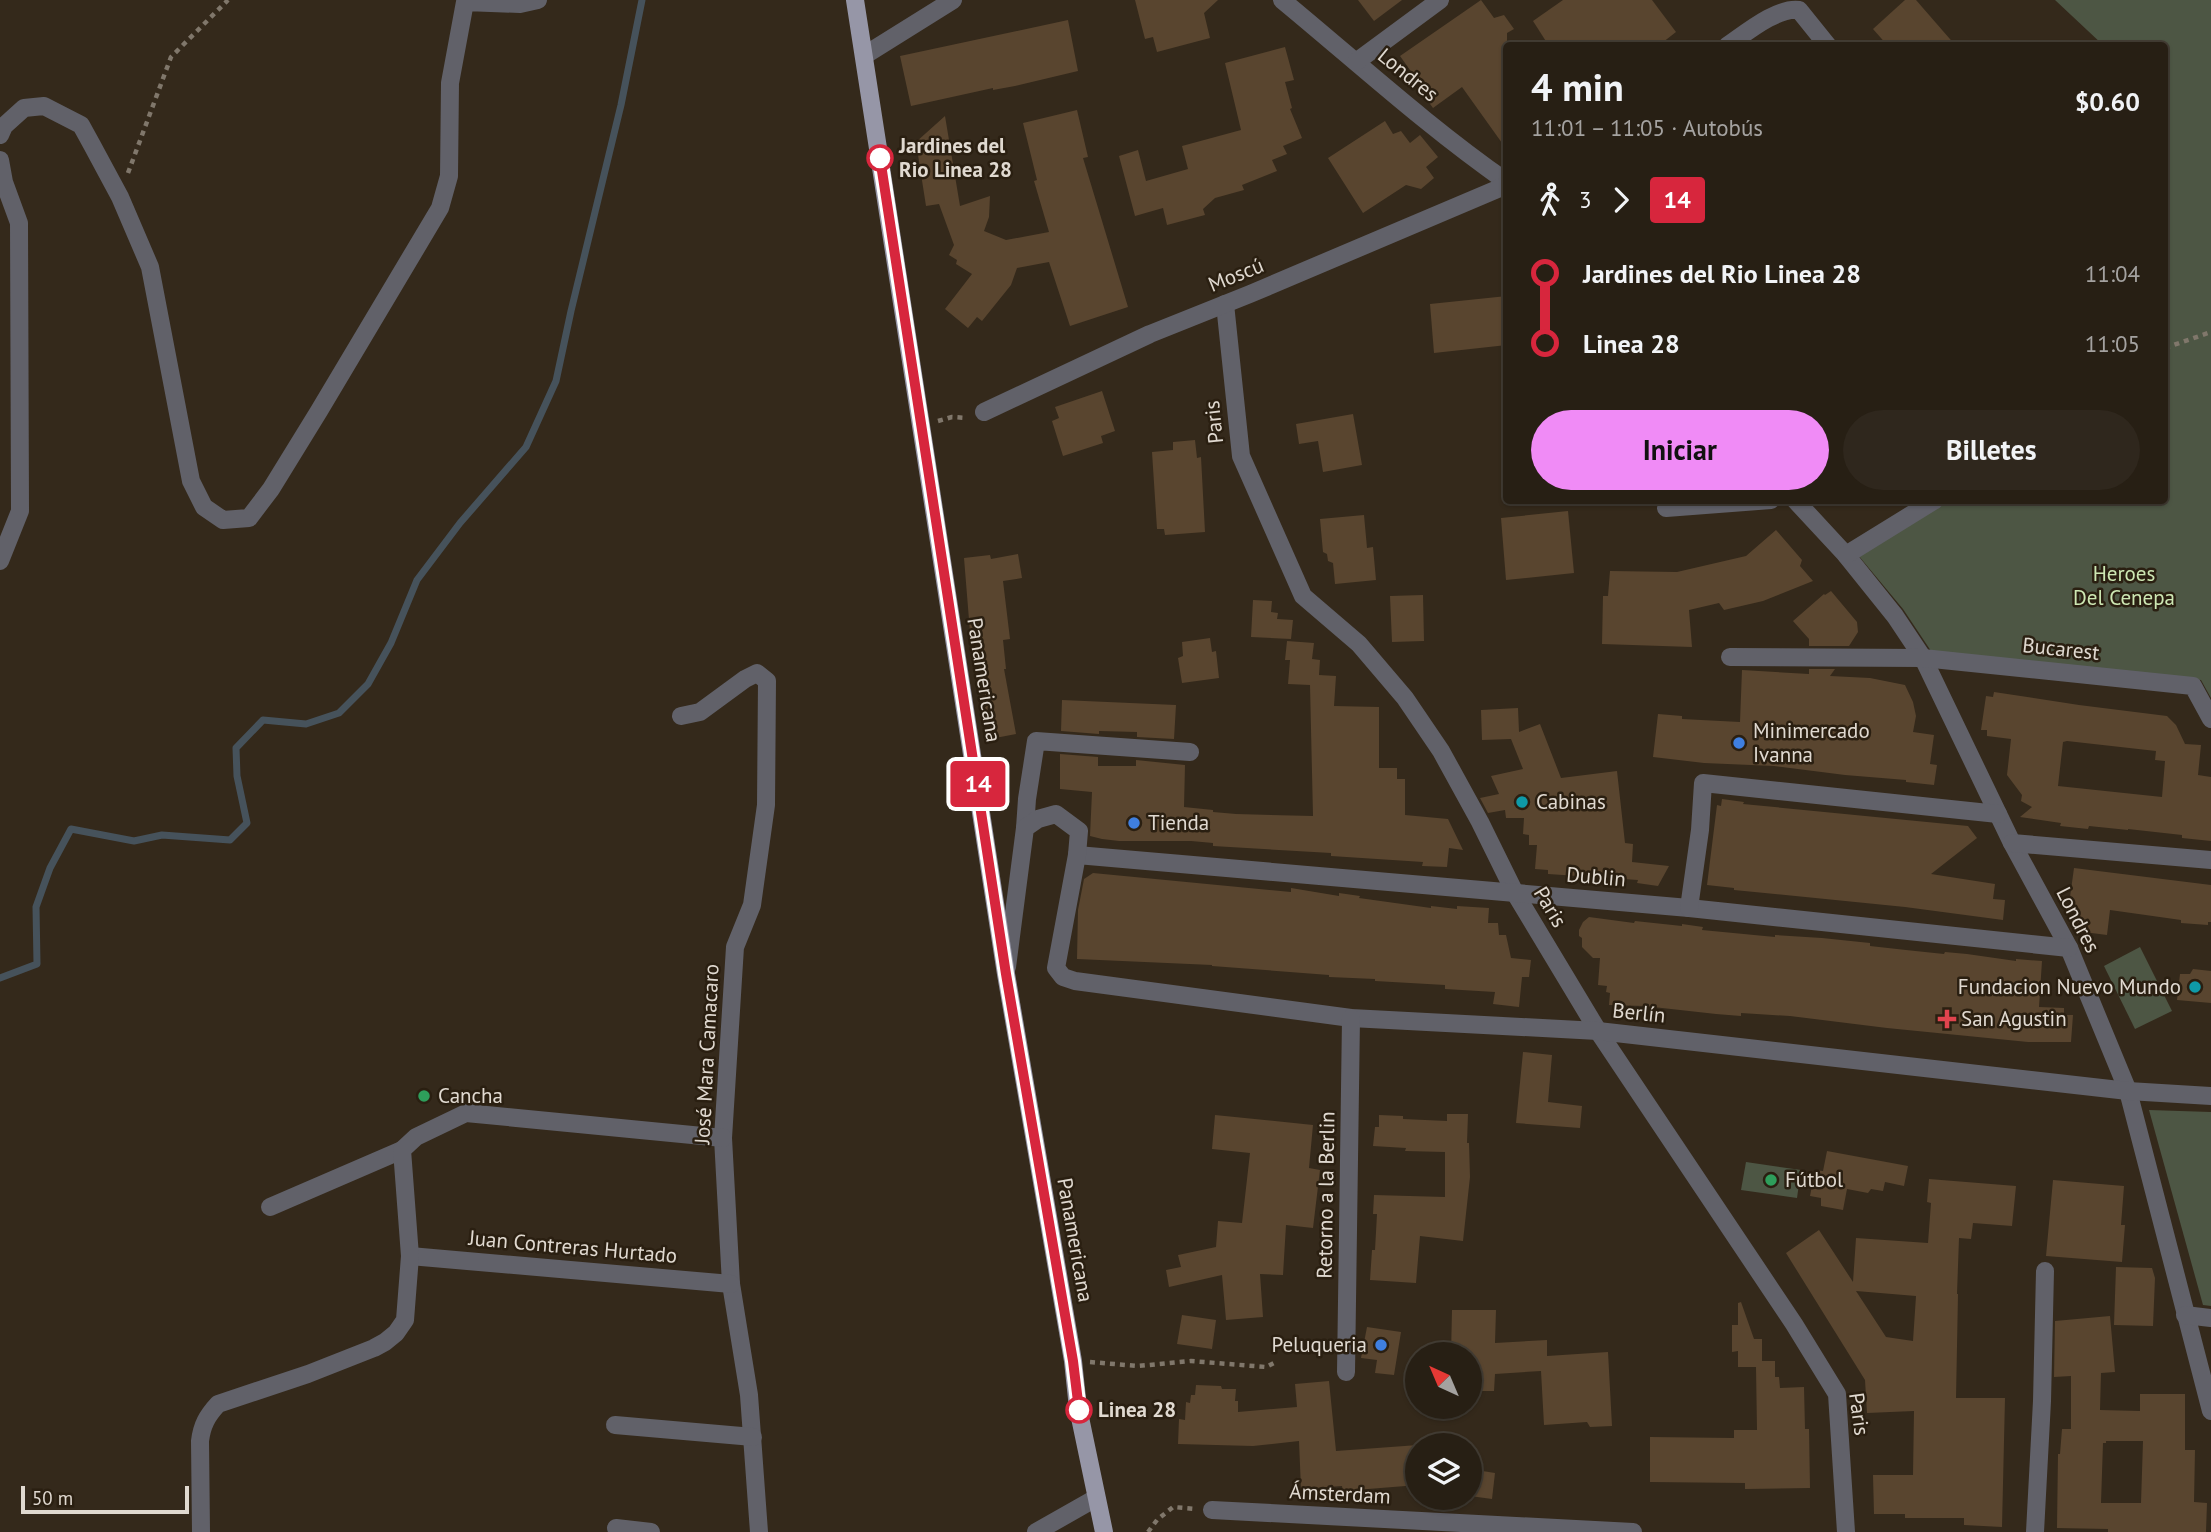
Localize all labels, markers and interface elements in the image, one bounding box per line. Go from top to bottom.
street label: Londres [1372,42,1444,107]
text: 4 min [1531,62,1624,111]
text: $0.60 [2075,85,2140,118]
text: 11:01 – 11:05 · Autobús [1531,113,1763,142]
place label: Jardines del Rio Linea 28 [898,132,1012,183]
marker: Jardines del Rio Linea 28 [867,145,893,171]
icon: walk [1531,181,1569,219]
icon: forward [1602,181,1640,219]
text: 14 [1664,184,1691,215]
text: 3 [1579,185,1592,214]
street label: Moscú [1204,251,1268,298]
text: Jardines del Rio Linea 28 [1583,257,1861,290]
text: 11:04 [2085,259,2140,288]
text: Linea 28 [1583,327,1680,360]
text: 11:05 [2085,329,2140,358]
street label: Paris [1198,399,1229,445]
button: Iniciar [1531,410,1829,490]
button: Billetes [1843,410,2140,490]
park label: Heroes Del Cenepa [2073,560,2175,611]
street label: Panamericana [961,616,1008,744]
street label: Bucarest [2021,631,2101,666]
place label: Minimercado Ivanna [1753,717,1870,768]
marker: Minimercado Ivanna [1731,735,1747,751]
line badge: 14 [946,761,1010,807]
text: 14 [964,768,992,799]
place label: Cabinas [1536,788,1606,815]
marker: Cabinas [1514,794,1530,810]
place label: Tienda [1148,809,1209,836]
marker: Tienda [1126,815,1142,831]
street label: Dublin [1565,860,1627,893]
street label: Paris [1528,881,1573,932]
street label: Londres [2050,882,2106,957]
street label: José Mara Camacaro [688,963,725,1146]
place label: Fundacion Nuevo Mundo [1958,973,2181,1000]
marker: Fundacion Nuevo Mundo [2187,979,2203,995]
street label: Berlín [1611,996,1667,1029]
place label: San Agustin [1961,1005,2067,1032]
marker: San Agustin [1939,1011,1955,1027]
place label: Cancha [438,1082,503,1109]
marker: Cancha [416,1088,432,1104]
street label: Retorno a la Berlin [1311,1111,1340,1279]
place label: Fútbol [1785,1166,1843,1193]
marker: Fútbol [1763,1172,1779,1188]
street label: Panamericana [1051,1176,1100,1304]
street label: Juan Contreras Hurtado [467,1224,678,1269]
place label: Peluqueria [1271,1331,1367,1358]
marker: Peluqueria [1373,1337,1389,1353]
north arrow [1405,1342,1482,1419]
map controls [1405,1342,1482,1510]
street label: Paris [1843,1391,1876,1437]
place label: Linea 28 [1098,1396,1176,1423]
marker: Linea 28 [1066,1397,1092,1423]
button: layers [1405,1433,1482,1510]
street label: Ámsterdam [1289,1477,1391,1510]
scale bar [21,1483,189,1515]
text: 50 m [32,1486,73,1510]

